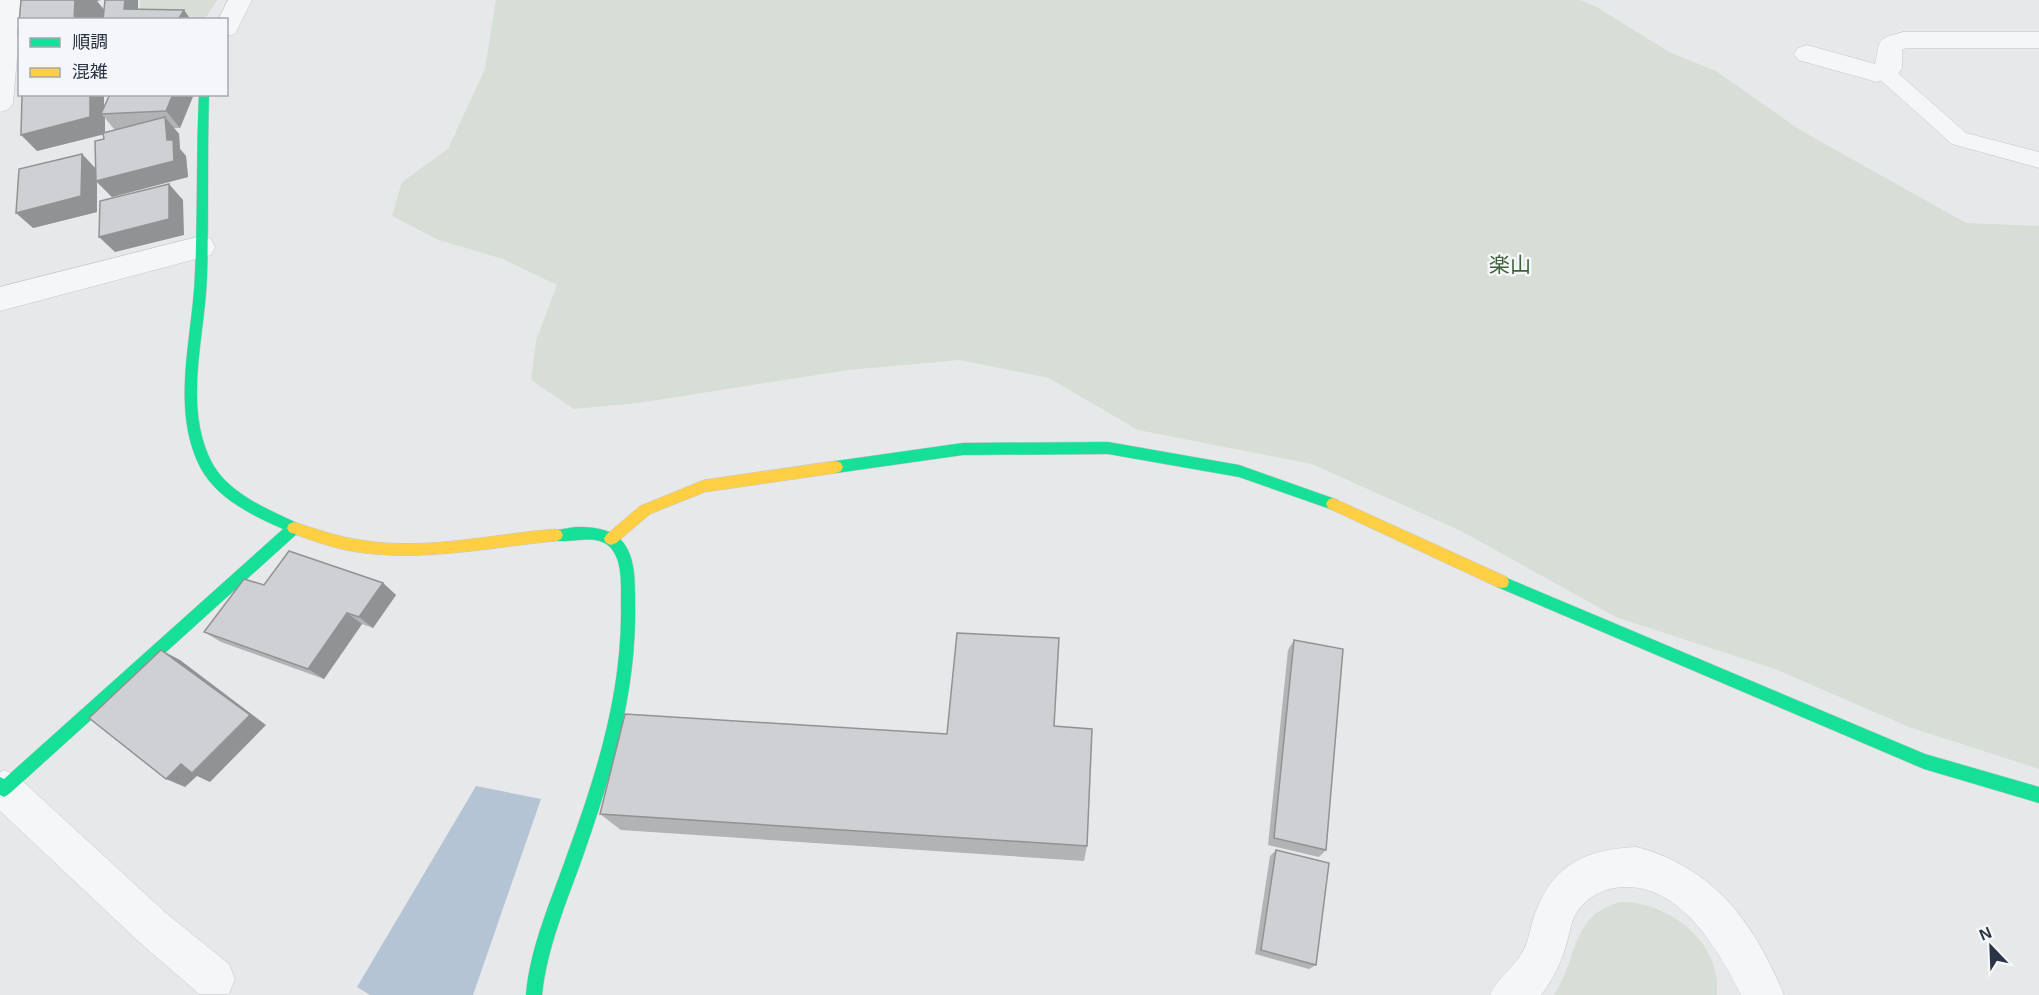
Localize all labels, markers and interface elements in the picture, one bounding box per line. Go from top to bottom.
legend [18,18,228,96]
text: 順調 [72,32,108,52]
text: 混雑 [72,62,108,82]
park label: 楽山 [1489,253,1531,276]
north arrow [1961,917,2021,977]
text: N [1977,924,1994,944]

